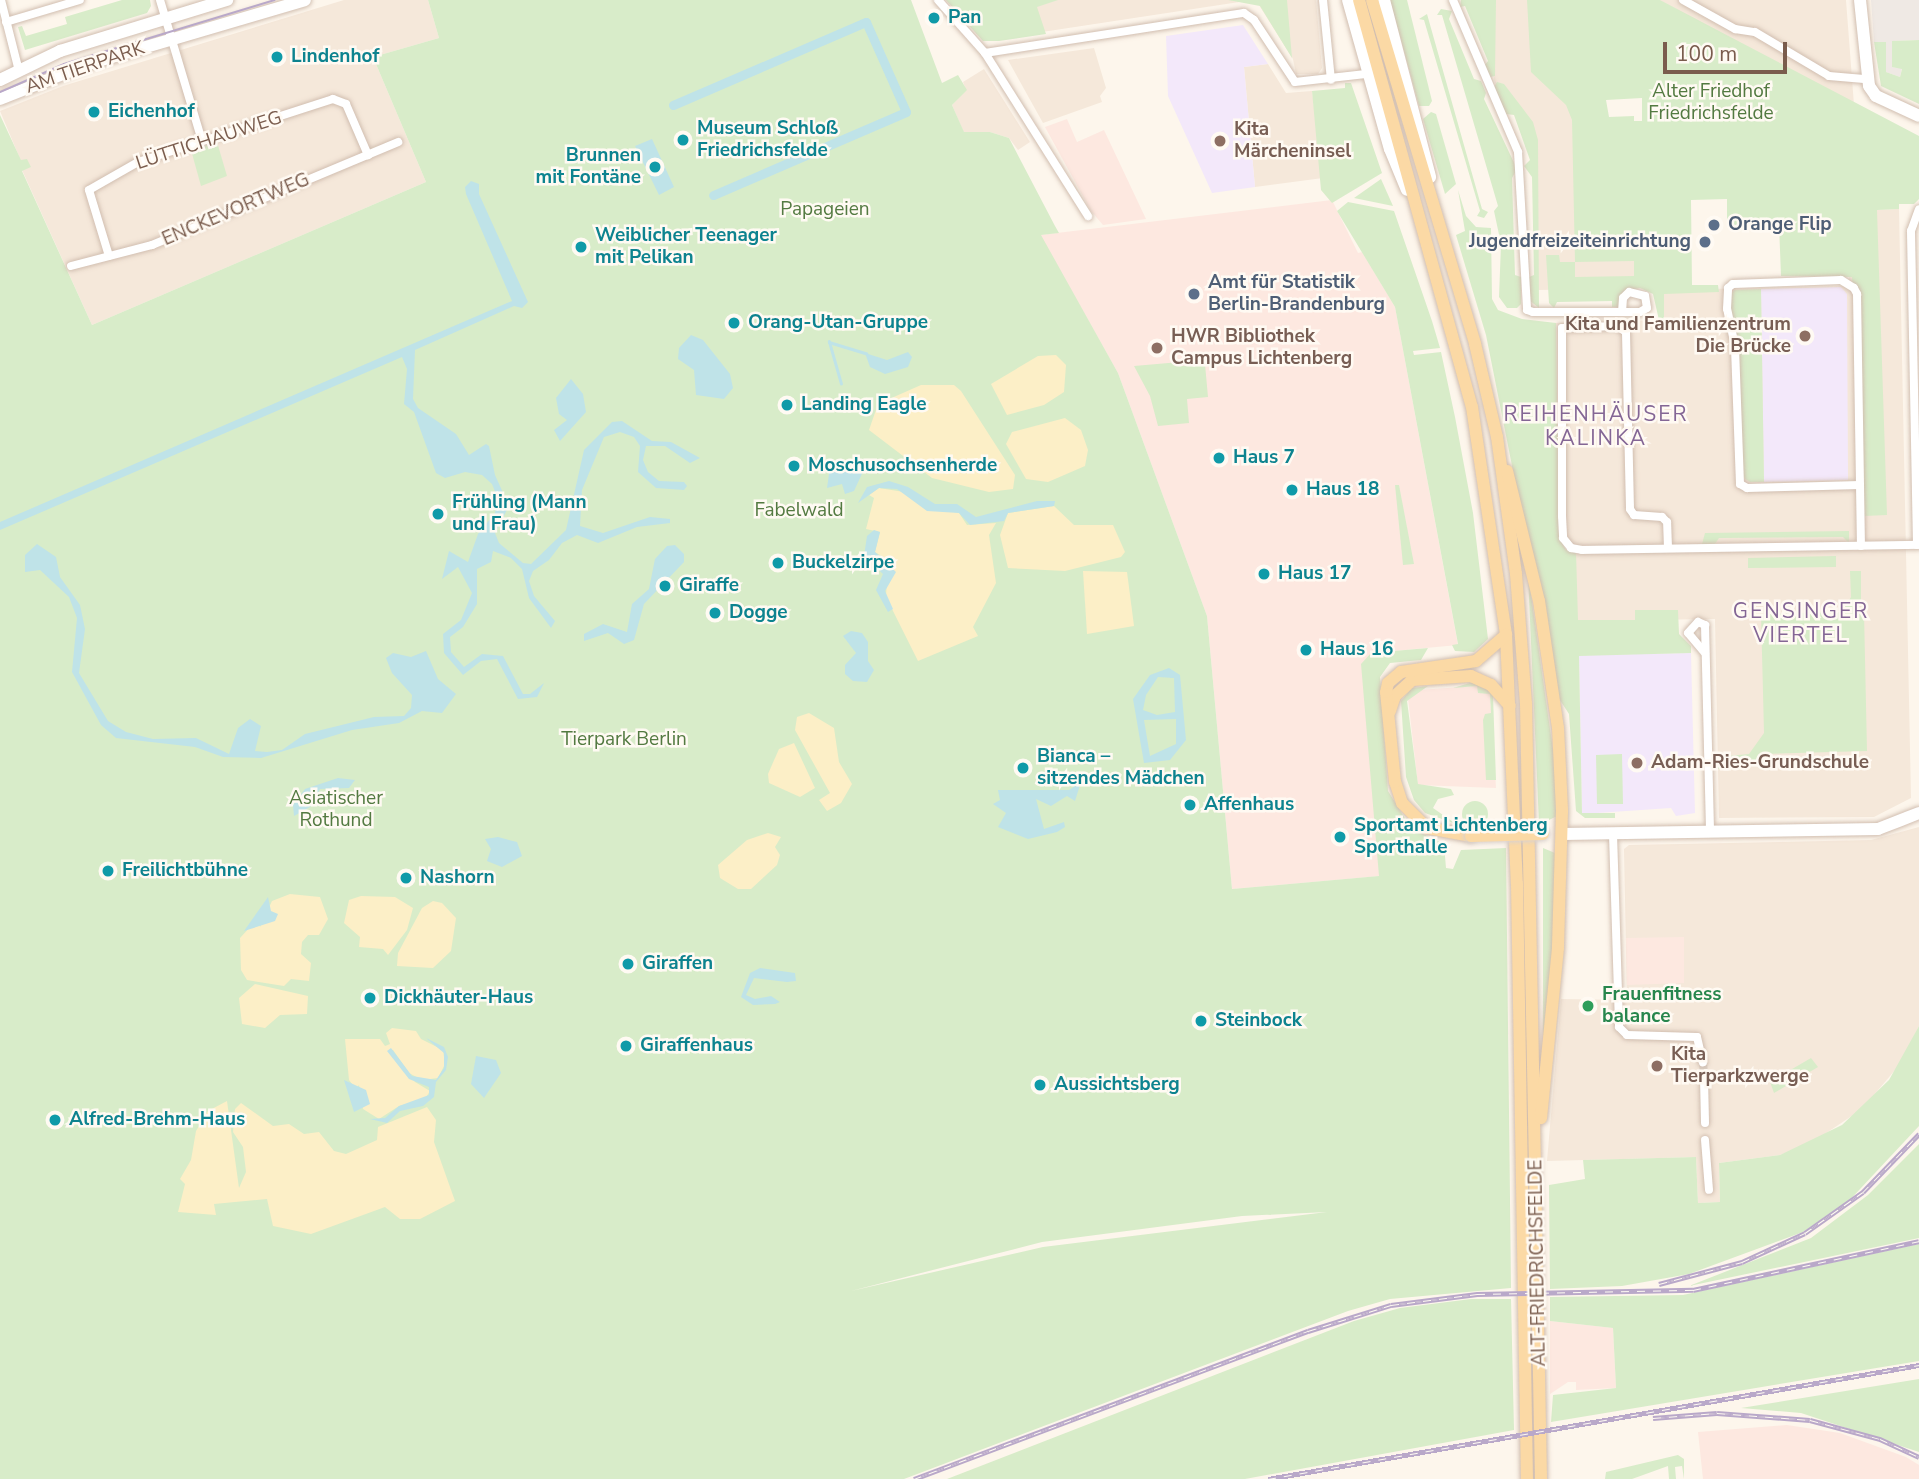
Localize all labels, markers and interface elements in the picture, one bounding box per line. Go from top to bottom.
place label: Pan [948,7,981,29]
marker: Pan [926,10,942,26]
scale bar [1667,28,1791,72]
street label: AM TIERPARK [23,37,147,99]
text: 100 m [1676,40,1737,68]
place label: Lindenhof [291,46,379,68]
marker: Lindenhof [269,49,285,65]
park label: Alter Friedhof Friedrichsfelde [1648,81,1774,125]
place label: Eichenhof [108,101,195,123]
marker: Eichenhof [86,104,102,120]
street label: LÜTTICHAUWEG [133,107,285,175]
place label: Museum Schloß Friedrichsfelde [697,118,838,162]
place label: Kita Märcheninsel [1234,119,1351,163]
marker: Museum Schloß Friedrichsfelde [675,132,691,148]
marker: Kita Märcheninsel [1212,133,1228,149]
place label: Brunnen mit Fontäne [536,145,641,189]
marker: Brunnen mit Fontäne [647,159,663,175]
street label: ENCKEVORTWEG [159,169,313,251]
park label: Papageien [780,199,870,221]
place label: Orange Flip [1728,214,1832,236]
marker: Orange Flip [1706,217,1722,233]
place label: Weiblicher Teenager mit Pelikan [595,225,777,269]
place label: Jugendfreizeiteinrichtung [1469,231,1691,253]
marker: Jugendfreizeiteinrichtung [1697,234,1713,250]
marker: Weiblicher Teenager mit Pelikan [573,239,589,255]
place label: Amt für Statistik Berlin-Brandenburg [1208,272,1385,316]
marker: Amt für Statistik Berlin-Brandenburg [1186,286,1202,302]
place label: Orang-Utan-Gruppe [748,312,928,334]
place label: Kita und Familienzentrum Die Brücke [1565,314,1791,358]
marker: Orang-Utan-Gruppe [726,315,742,331]
place label: HWR Bibliothek Campus Lichtenberg [1171,326,1352,370]
marker: Kita und Familienzentrum Die Brücke [1797,328,1813,344]
marker: HWR Bibliothek Campus Lichtenberg [1149,340,1165,356]
place label: Landing Eagle [801,394,927,416]
marker: Landing Eagle [779,397,795,413]
district label: REIHENHÄUSER KALINKA [1505,401,1687,451]
place label: Haus 7 [1233,447,1295,469]
marker: Haus 7 [1211,450,1227,466]
place label: Moschusochsenherde [808,455,997,477]
marker: Moschusochsenherde [786,458,802,474]
place label: Haus 18 [1306,479,1379,501]
marker: Haus 18 [1284,482,1300,498]
place label: Frühling (Mann und Frau) [452,492,587,536]
park label: Fabelwald [754,500,844,522]
marker: Frühling (Mann und Frau) [430,506,446,522]
place label: Buckelzirpe [792,552,894,574]
marker: Buckelzirpe [770,555,786,571]
place label: Haus 17 [1278,563,1351,585]
marker: Haus 17 [1256,566,1272,582]
place label: Giraffe [679,575,739,597]
marker: Giraffe [657,578,673,594]
district label: GENSINGER VIERTEL [1734,598,1868,648]
place label: Dogge [729,602,788,624]
marker: Dogge [707,605,723,621]
place label: Haus 16 [1320,639,1393,661]
marker: Haus 16 [1298,642,1314,658]
park label: Tierpark Berlin [561,729,687,751]
place label: Bianca – sitzendes Mädchen [1037,746,1205,790]
place label: Adam-Ries-Grundschule [1651,752,1869,774]
marker: Adam-Ries-Grundschule [1629,755,1645,771]
marker: Bianca – sitzendes Mädchen [1015,760,1031,776]
park label: Asiatischer Rothund [289,788,383,832]
place label: Affenhaus [1204,794,1294,816]
marker: Affenhaus [1182,797,1198,813]
place label: Sportamt Lichtenberg Sporthalle [1354,815,1548,859]
marker: Sportamt Lichtenberg Sporthalle [1332,829,1348,845]
place label: Freilichtbühne [122,860,248,882]
marker: Freilichtbühne [100,863,116,879]
place label: Nashorn [420,867,494,889]
marker: Nashorn [398,870,414,886]
place label: Giraffen [642,953,713,975]
marker: Giraffen [620,956,636,972]
place label: Frauenfitness balance [1602,984,1722,1028]
place label: Dickhäuter-Haus [384,987,533,1009]
marker: Dickhäuter-Haus [362,990,378,1006]
marker: Frauenfitness balance [1580,998,1596,1014]
place label: Steinbock [1215,1010,1302,1032]
marker: Steinbock [1193,1013,1209,1029]
place label: Giraffenhaus [640,1035,753,1057]
marker: Giraffenhaus [618,1038,634,1054]
place label: Kita Tierparkzwerge [1671,1044,1809,1088]
marker: Kita Tierparkzwerge [1649,1058,1665,1074]
place label: Aussichtsberg [1054,1074,1180,1096]
marker: Aussichtsberg [1032,1077,1048,1093]
place label: Alfred-Brehm-Haus [69,1109,245,1131]
marker: Alfred-Brehm-Haus [47,1112,63,1128]
street label: ALT-FRIEDRICHSFELDE [1525,1159,1551,1367]

